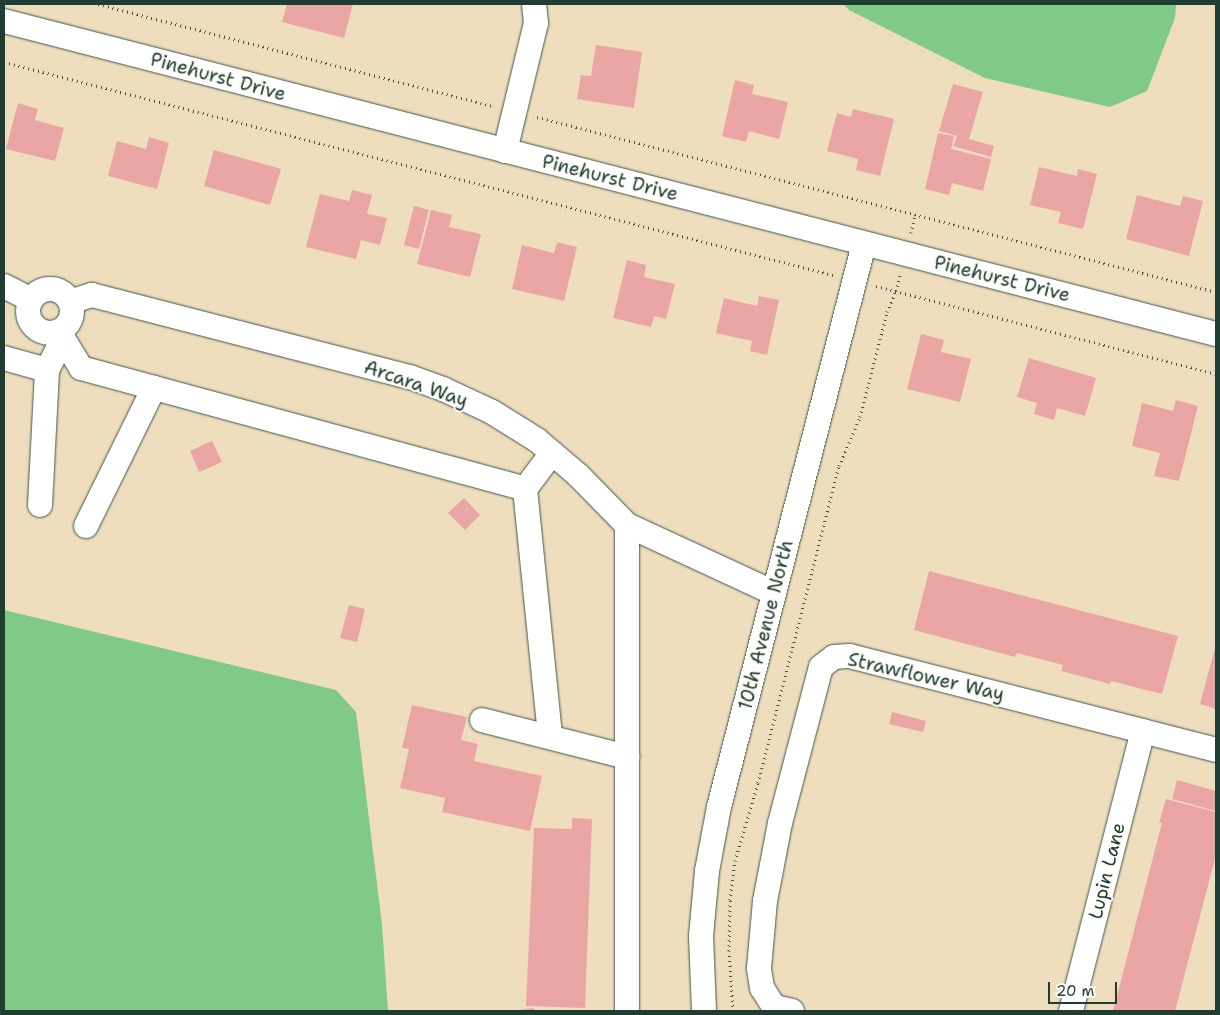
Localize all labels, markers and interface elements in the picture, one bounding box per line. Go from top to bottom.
street label: Pinehurst Drive [148,48,288,106]
street label: Pinehurst Drive [540,150,680,206]
street label: Pinehurst Drive [932,251,1072,307]
street label: Arcara Way [361,356,471,412]
street label: 10th Avenue North [734,538,798,712]
street label: Strawflower Way [846,648,1006,706]
street label: Lupin Lane [1084,820,1130,922]
scale bar [1050,972,1119,1004]
text: 20 m [1056,981,1095,1001]

